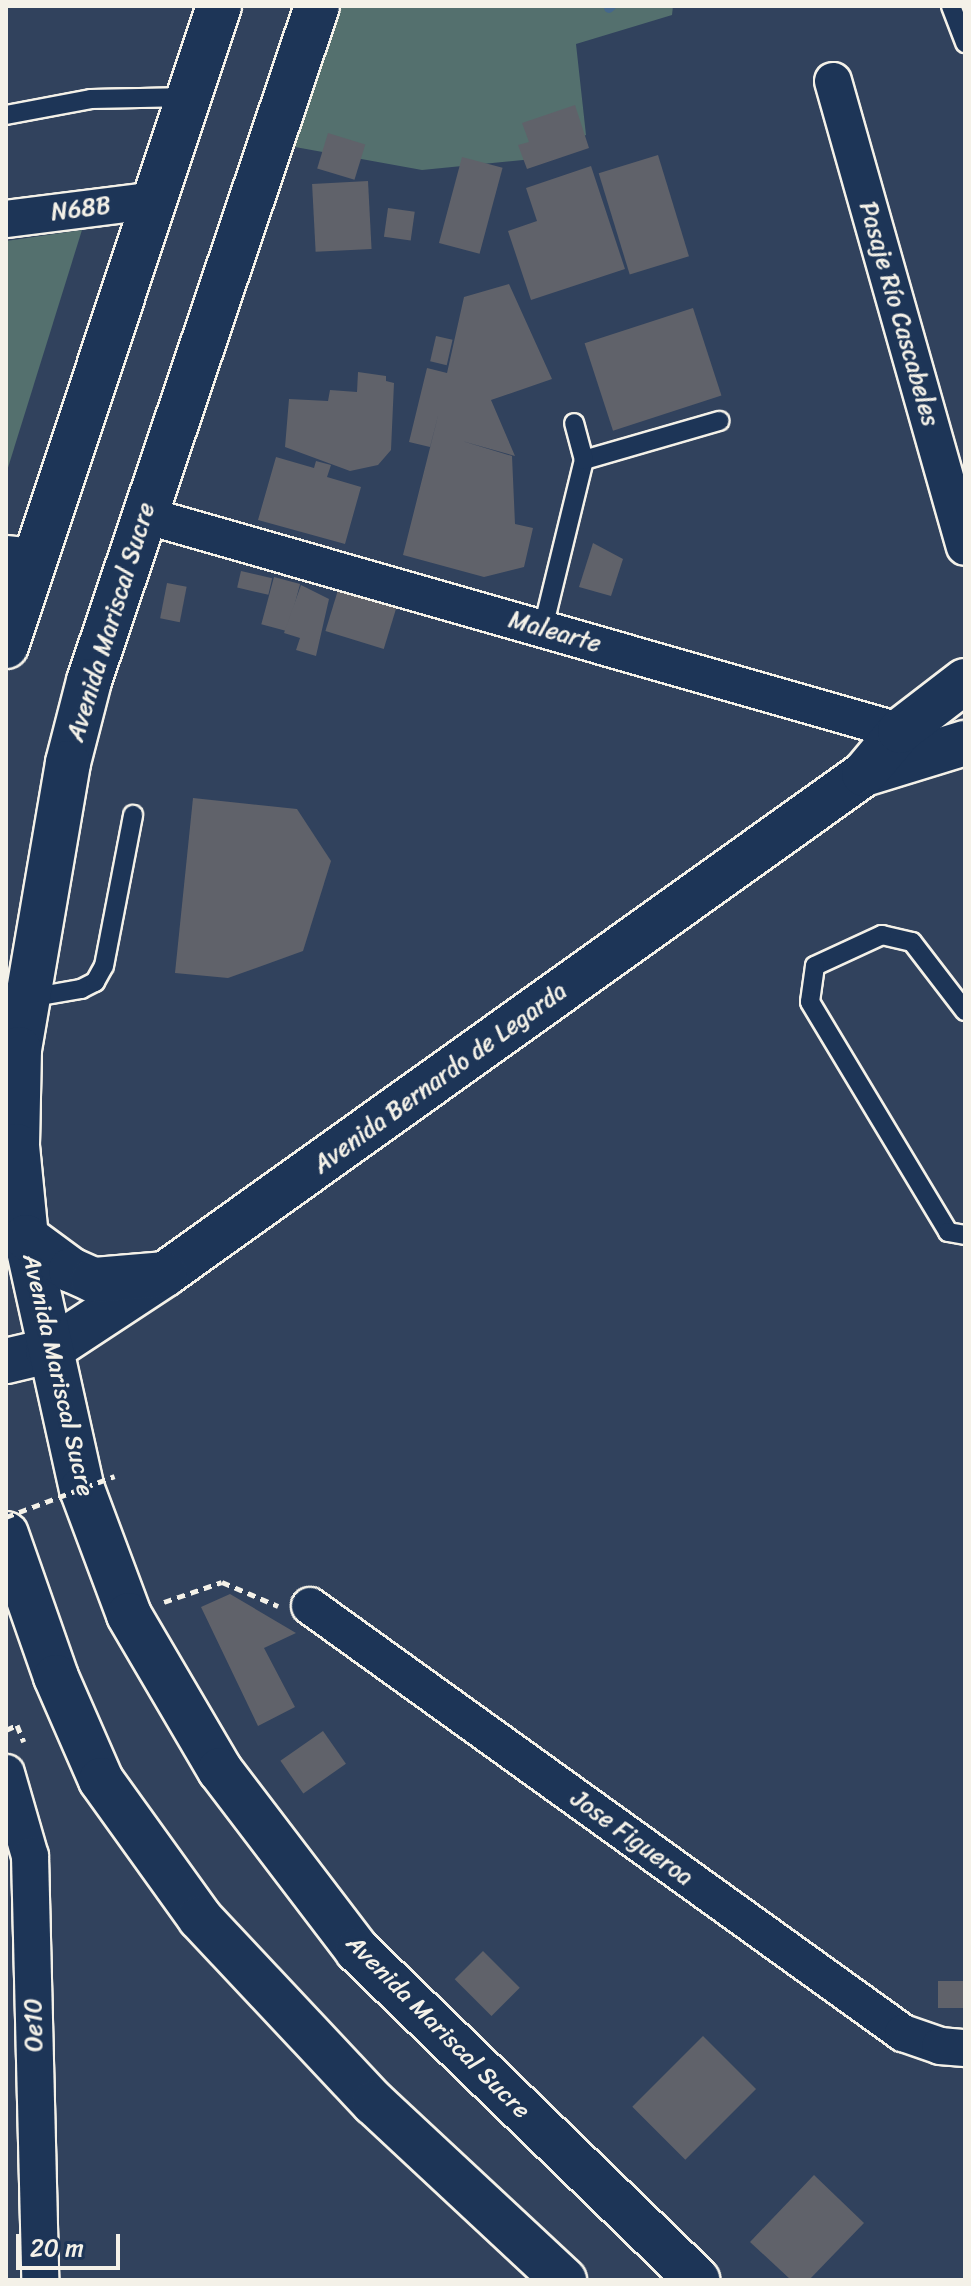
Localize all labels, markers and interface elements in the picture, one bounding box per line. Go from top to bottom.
street label: N68B [49,191,113,227]
street label: Pasaje Río Cascabeles [853,199,945,429]
street label: Avenida Mariscal Sucre [61,499,161,745]
street label: Malearte [506,605,604,659]
street label: Avenida Bernardo de Legarda [308,976,572,1180]
street label: Avenida Mariscal Sucre [16,1251,100,1499]
street label: Jose Figueroa [566,1784,698,1892]
street label: Avenida Mariscal Sucre [340,1929,536,2125]
street label: Oe10 [19,1998,49,2052]
scale bar [20,2218,124,2268]
text: 20 m [30,2227,84,2269]

